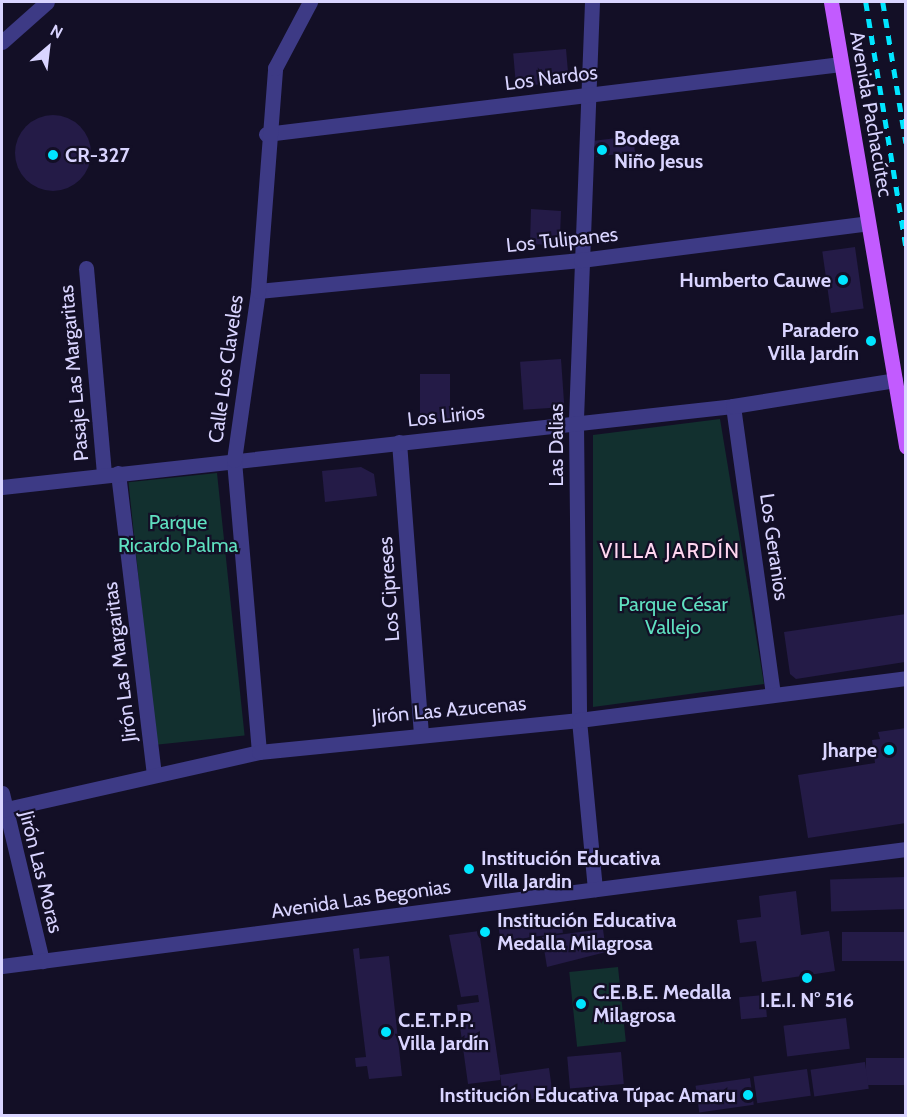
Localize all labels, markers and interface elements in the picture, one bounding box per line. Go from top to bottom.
north arrow [18,18,78,78]
text: N [47,21,66,43]
street label: Avenida Pachacútec [845,29,897,199]
street label: Los Nardos [503,60,599,96]
place label: Bodega Niño Jesus [614,126,703,173]
place label: CR-327 [65,143,130,167]
marker: Bodega Niño Jesus [595,143,609,157]
marker: CR-327 [46,148,60,162]
street label: Los Tulipanes [505,222,619,258]
place label: Humberto Cauwe [679,268,831,292]
marker: Humberto Cauwe [836,273,850,287]
street label: Pasaje Las Margaritas [54,284,94,462]
street label: Calle Los Claveles [204,294,248,444]
place label: Paradero Villa Jardín [768,318,859,365]
marker: Paradero Villa Jardín [864,334,878,348]
street label: Los Lirios [406,400,486,432]
street label: Las Dalias [544,403,568,487]
street label: Los Geranios [755,492,793,602]
park label: Parque Ricardo Palma [118,510,238,557]
street label: Los Cipreses [373,536,405,642]
district label: VILLA JARDÍN [599,538,741,564]
street label: Jirón Las Margaritas [98,581,142,743]
park label: Parque César Vallejo [618,592,728,639]
street label: Jirón Las Azucenas [371,691,527,729]
place label: Jharpe [822,738,877,762]
marker: Jharpe [882,743,896,757]
street label: Jirón Las Moras [14,808,68,936]
place label: Institución Educativa Villa Jardin [481,846,660,893]
marker: Institución Educativa Villa Jardin [462,862,476,876]
street label: Avenida Las Begonias [270,875,452,923]
place label: Institución Educativa Medalla Milagrosa [497,909,676,956]
marker: Institución Educativa Medalla Milagrosa [478,925,492,939]
marker: I.E.I. N° 516 [800,971,814,985]
place label: C.E.B.E. Medalla Milagrosa [593,981,731,1028]
place label: I.E.I. N° 516 [760,988,854,1012]
marker: C.E.B.E. Medalla Milagrosa [574,997,588,1011]
place label: C.E.T.P.P. Villa Jardín [398,1008,489,1055]
marker: C.E.T.P.P. Villa Jardín [379,1025,393,1039]
place label: Institución Educativa Túpac Amaru [439,1083,736,1107]
marker: Institución Educativa Túpac Amaru [741,1088,755,1102]

